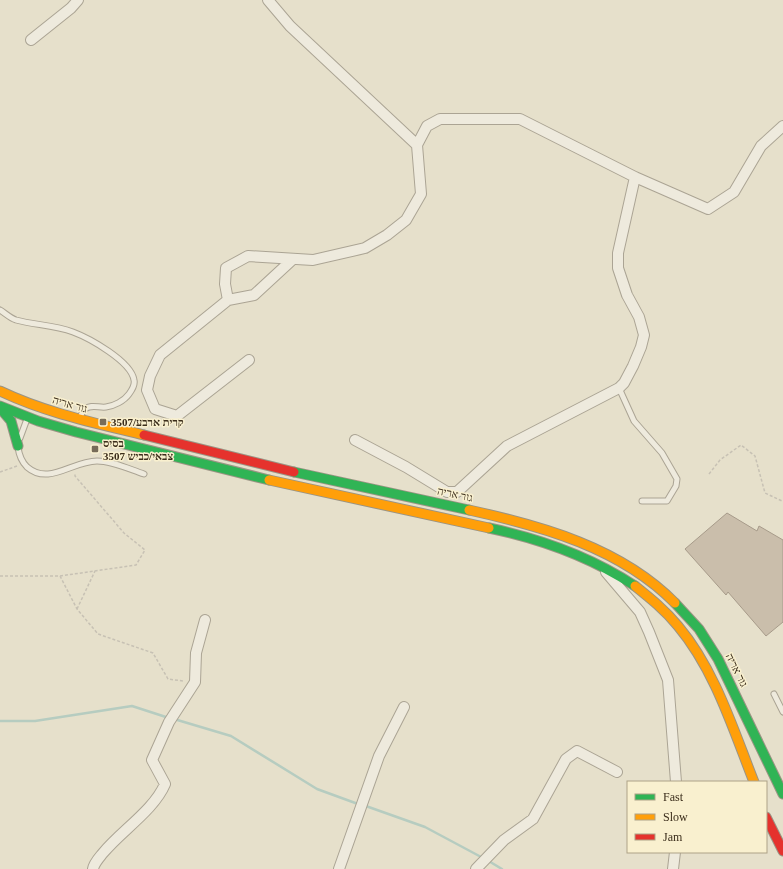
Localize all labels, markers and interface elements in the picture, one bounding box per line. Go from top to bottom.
street label: גור אריה [51,393,89,415]
place label: קרית ארבע/3507 [111,416,184,428]
marker: קרית ארבע/3507 [98,417,108,427]
place label: בסיס צבאי/כביש 3507 [103,437,173,462]
marker: בסיס צבאי/כביש 3507 [90,444,100,454]
street label: גור אריה [436,484,474,504]
street label: גור אריה [724,651,750,689]
legend [627,781,767,853]
text: Fast [663,790,684,804]
text: Slow [663,810,688,824]
text: Jam [663,830,683,844]

